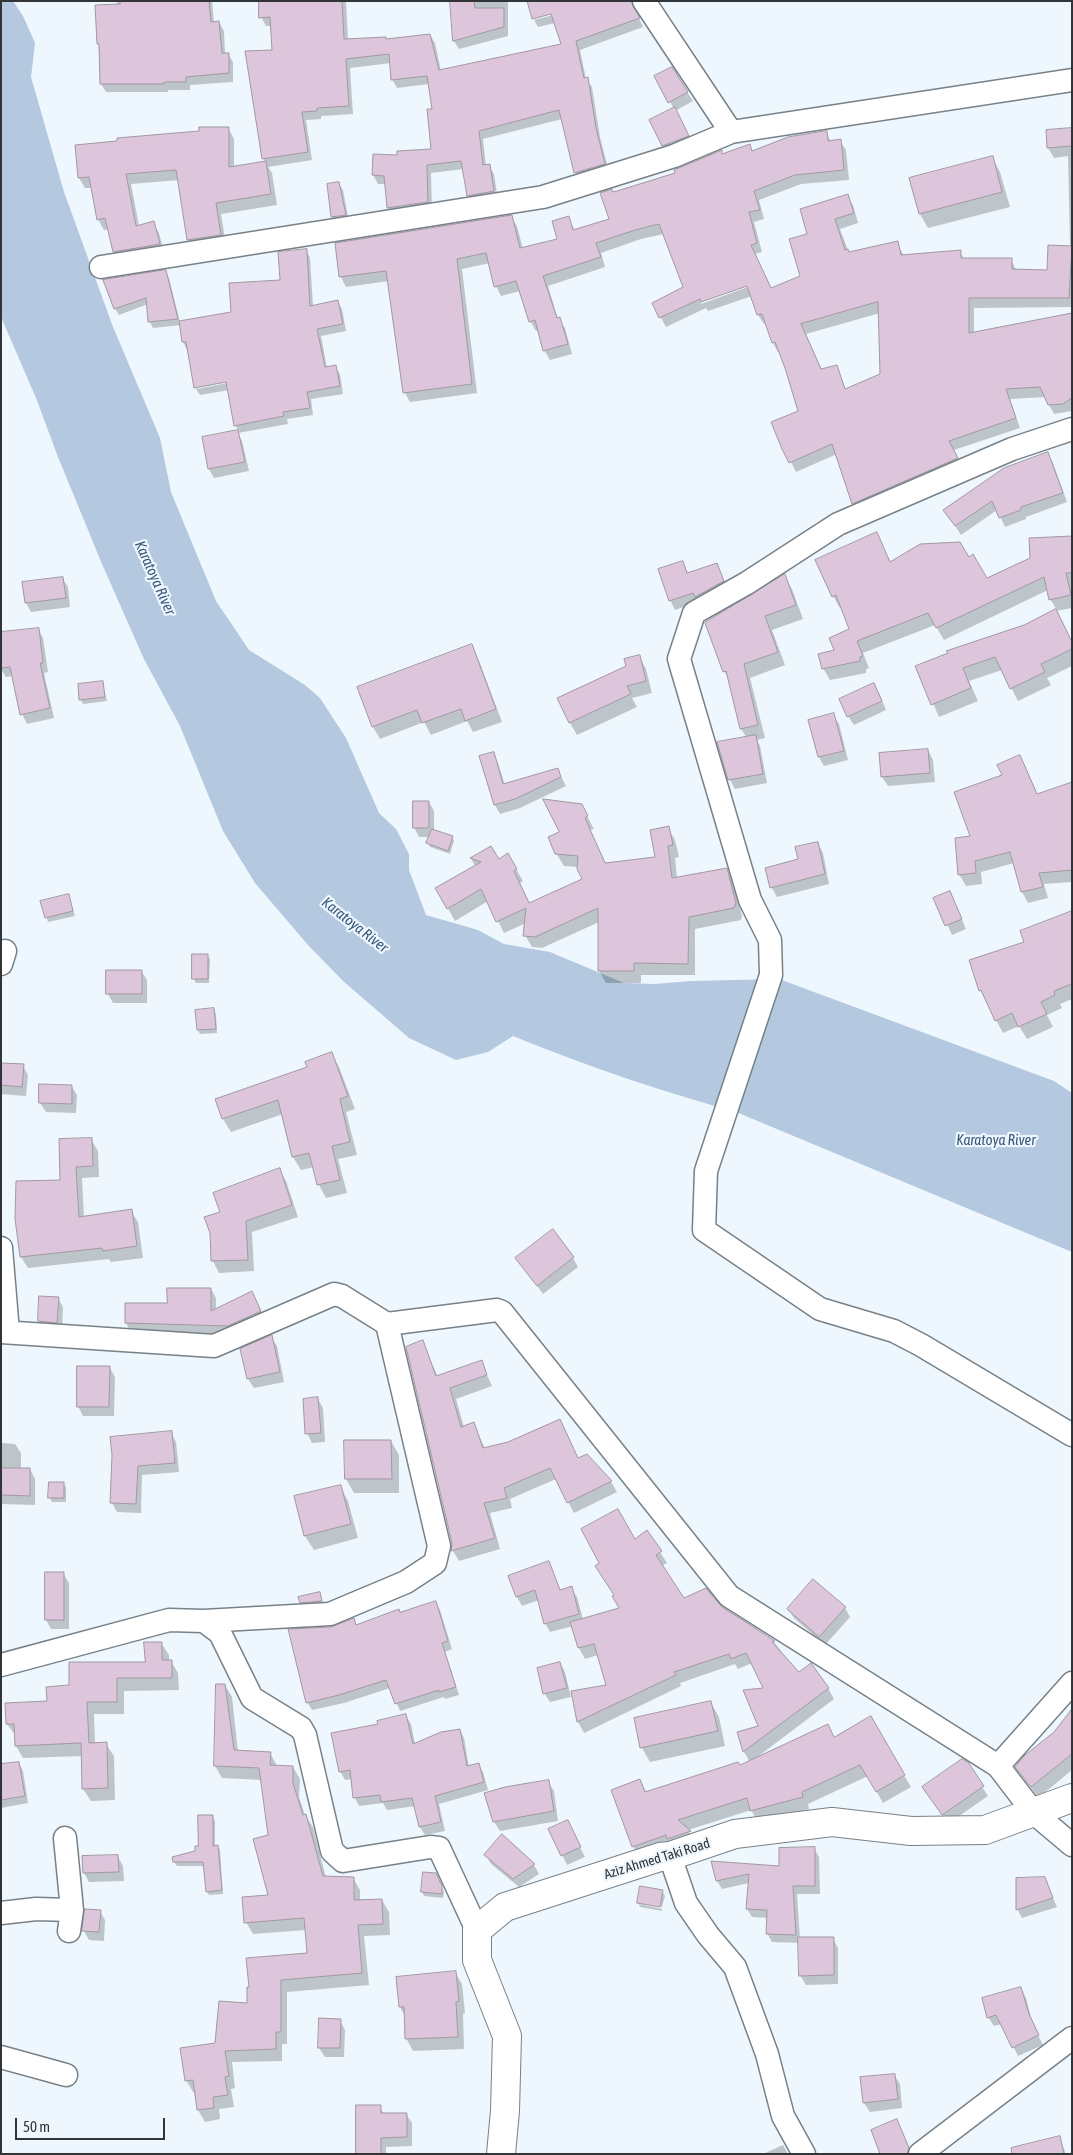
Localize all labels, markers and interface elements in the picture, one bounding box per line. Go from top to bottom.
water label: Karatoya River [131,538,179,618]
water label: Karatoya River [318,893,392,957]
water label: Karatoya River [956,1131,1036,1149]
street label: Aziz Ahmed Taki Road [602,1835,712,1883]
scale bar [18,2108,168,2140]
text: 50 m [23,2118,50,2135]

